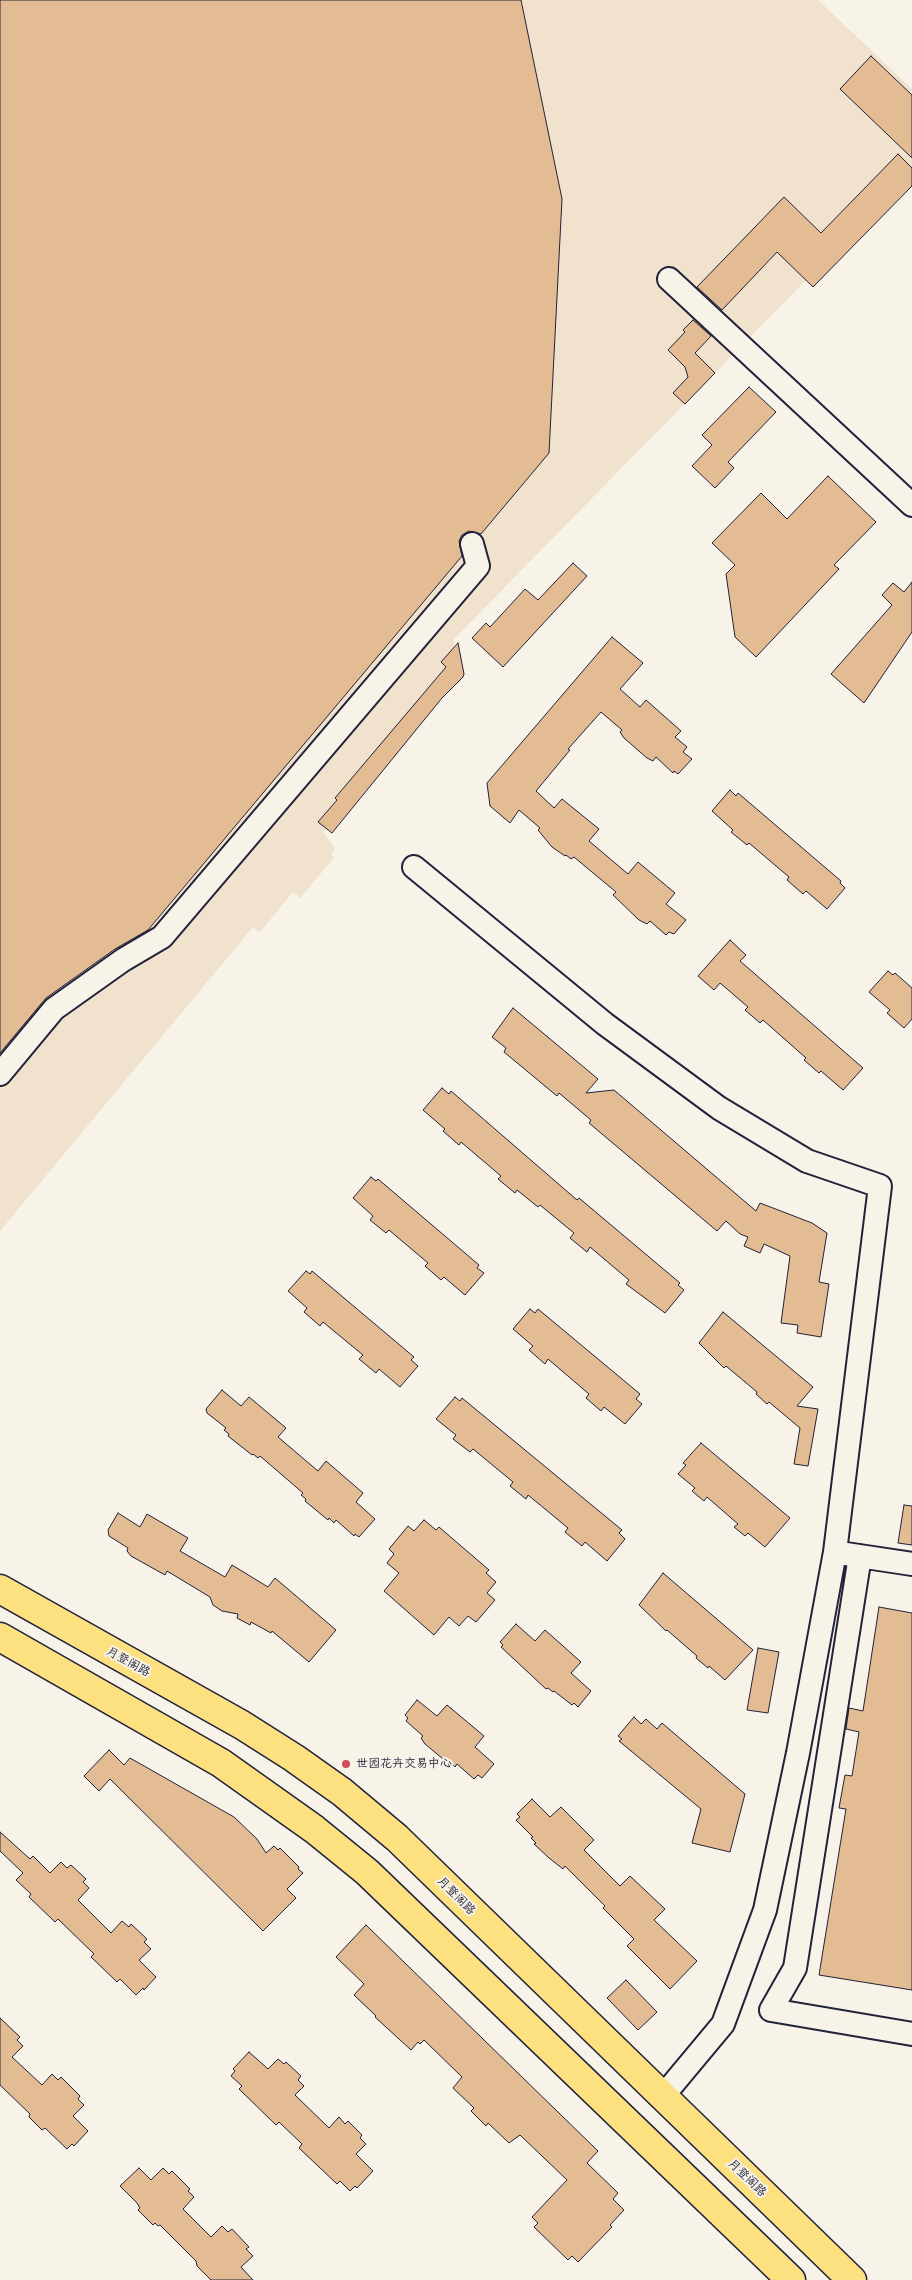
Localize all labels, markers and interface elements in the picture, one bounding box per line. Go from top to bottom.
street label: 月登阁路 [104,1644,152,1680]
place label: 世园花卉交易中心 [356,1757,452,1771]
marker: 世园花卉交易中心 [340,1758,352,1770]
street label: 月登阁路 [434,1874,478,1918]
street label: 月登阁路 [725,2156,769,2200]

